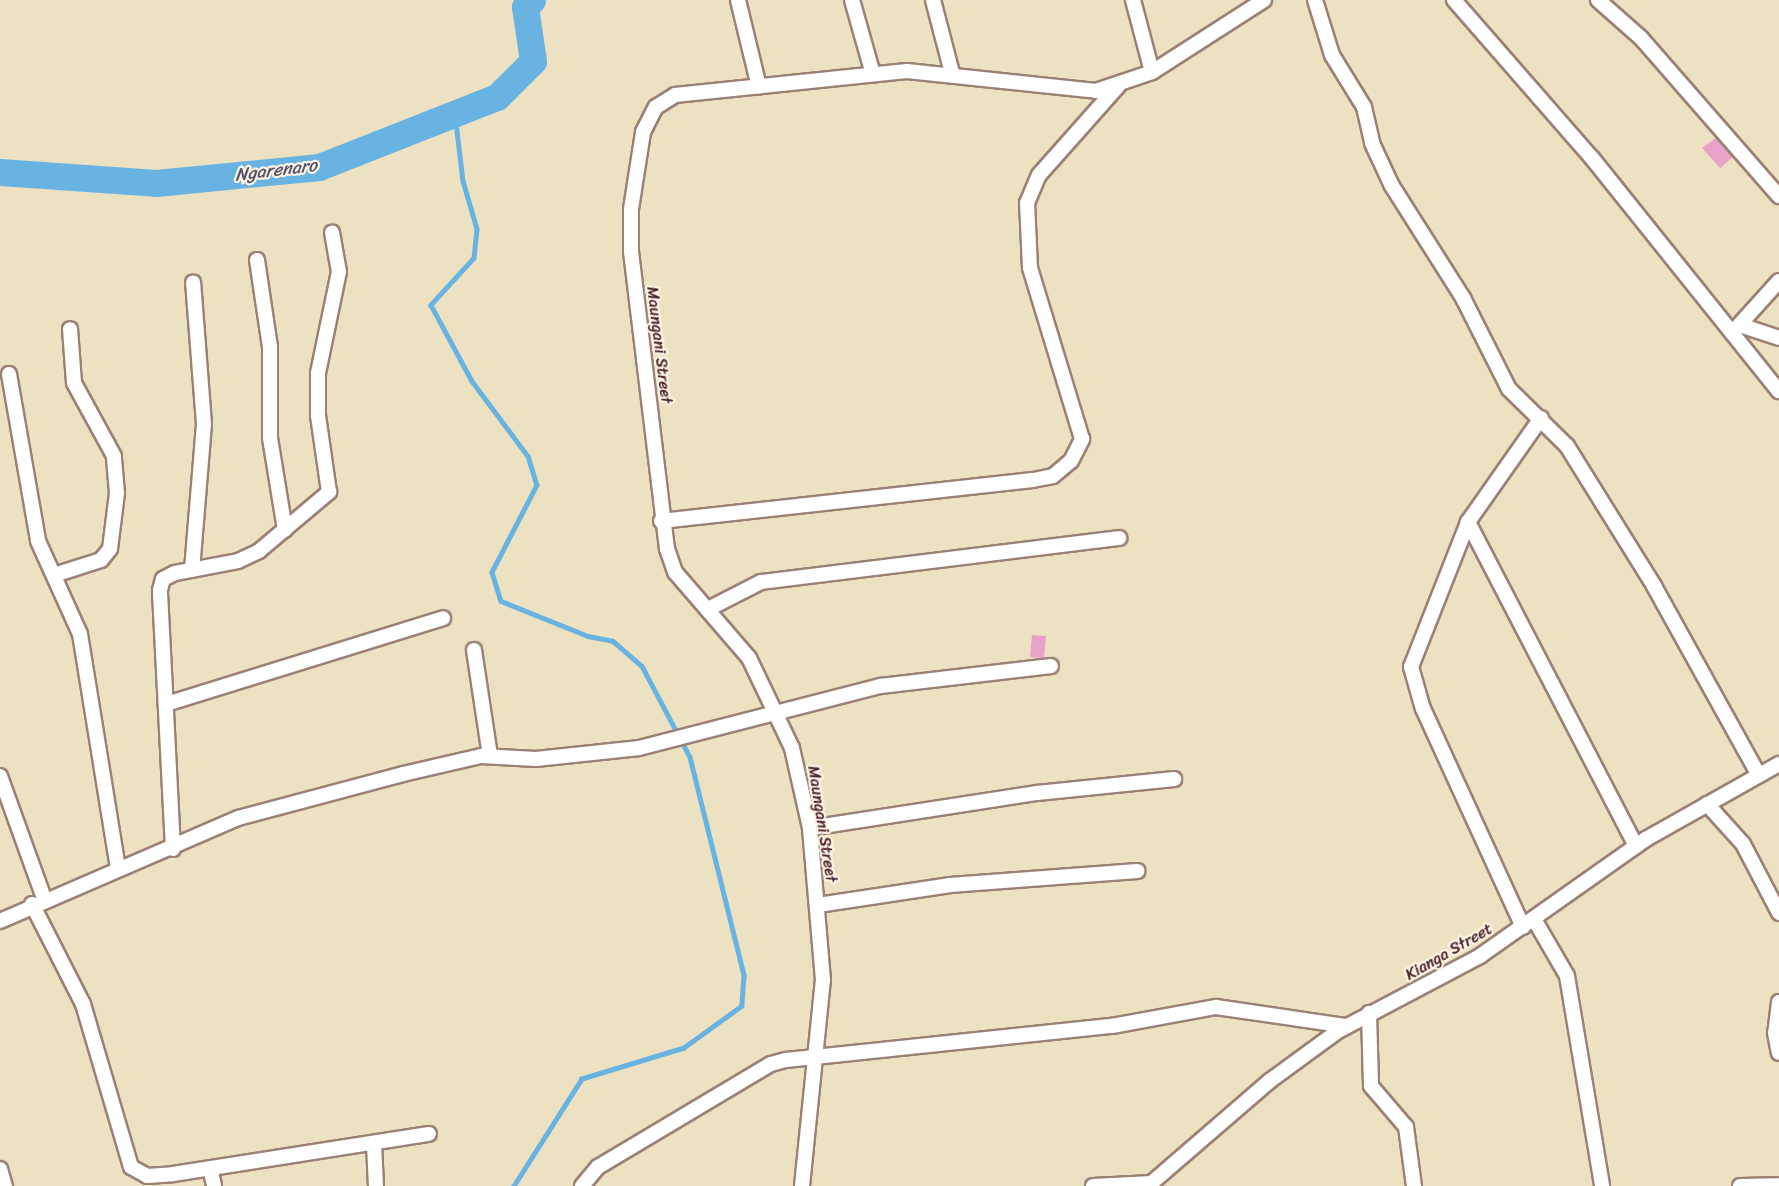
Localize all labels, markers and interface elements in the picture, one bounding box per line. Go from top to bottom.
water label: Ngarenaro [234,154,318,186]
street label: Maungani Street [642,285,676,405]
street label: Maungani Street [803,764,841,884]
street label: Kianga Street [1402,919,1496,985]

